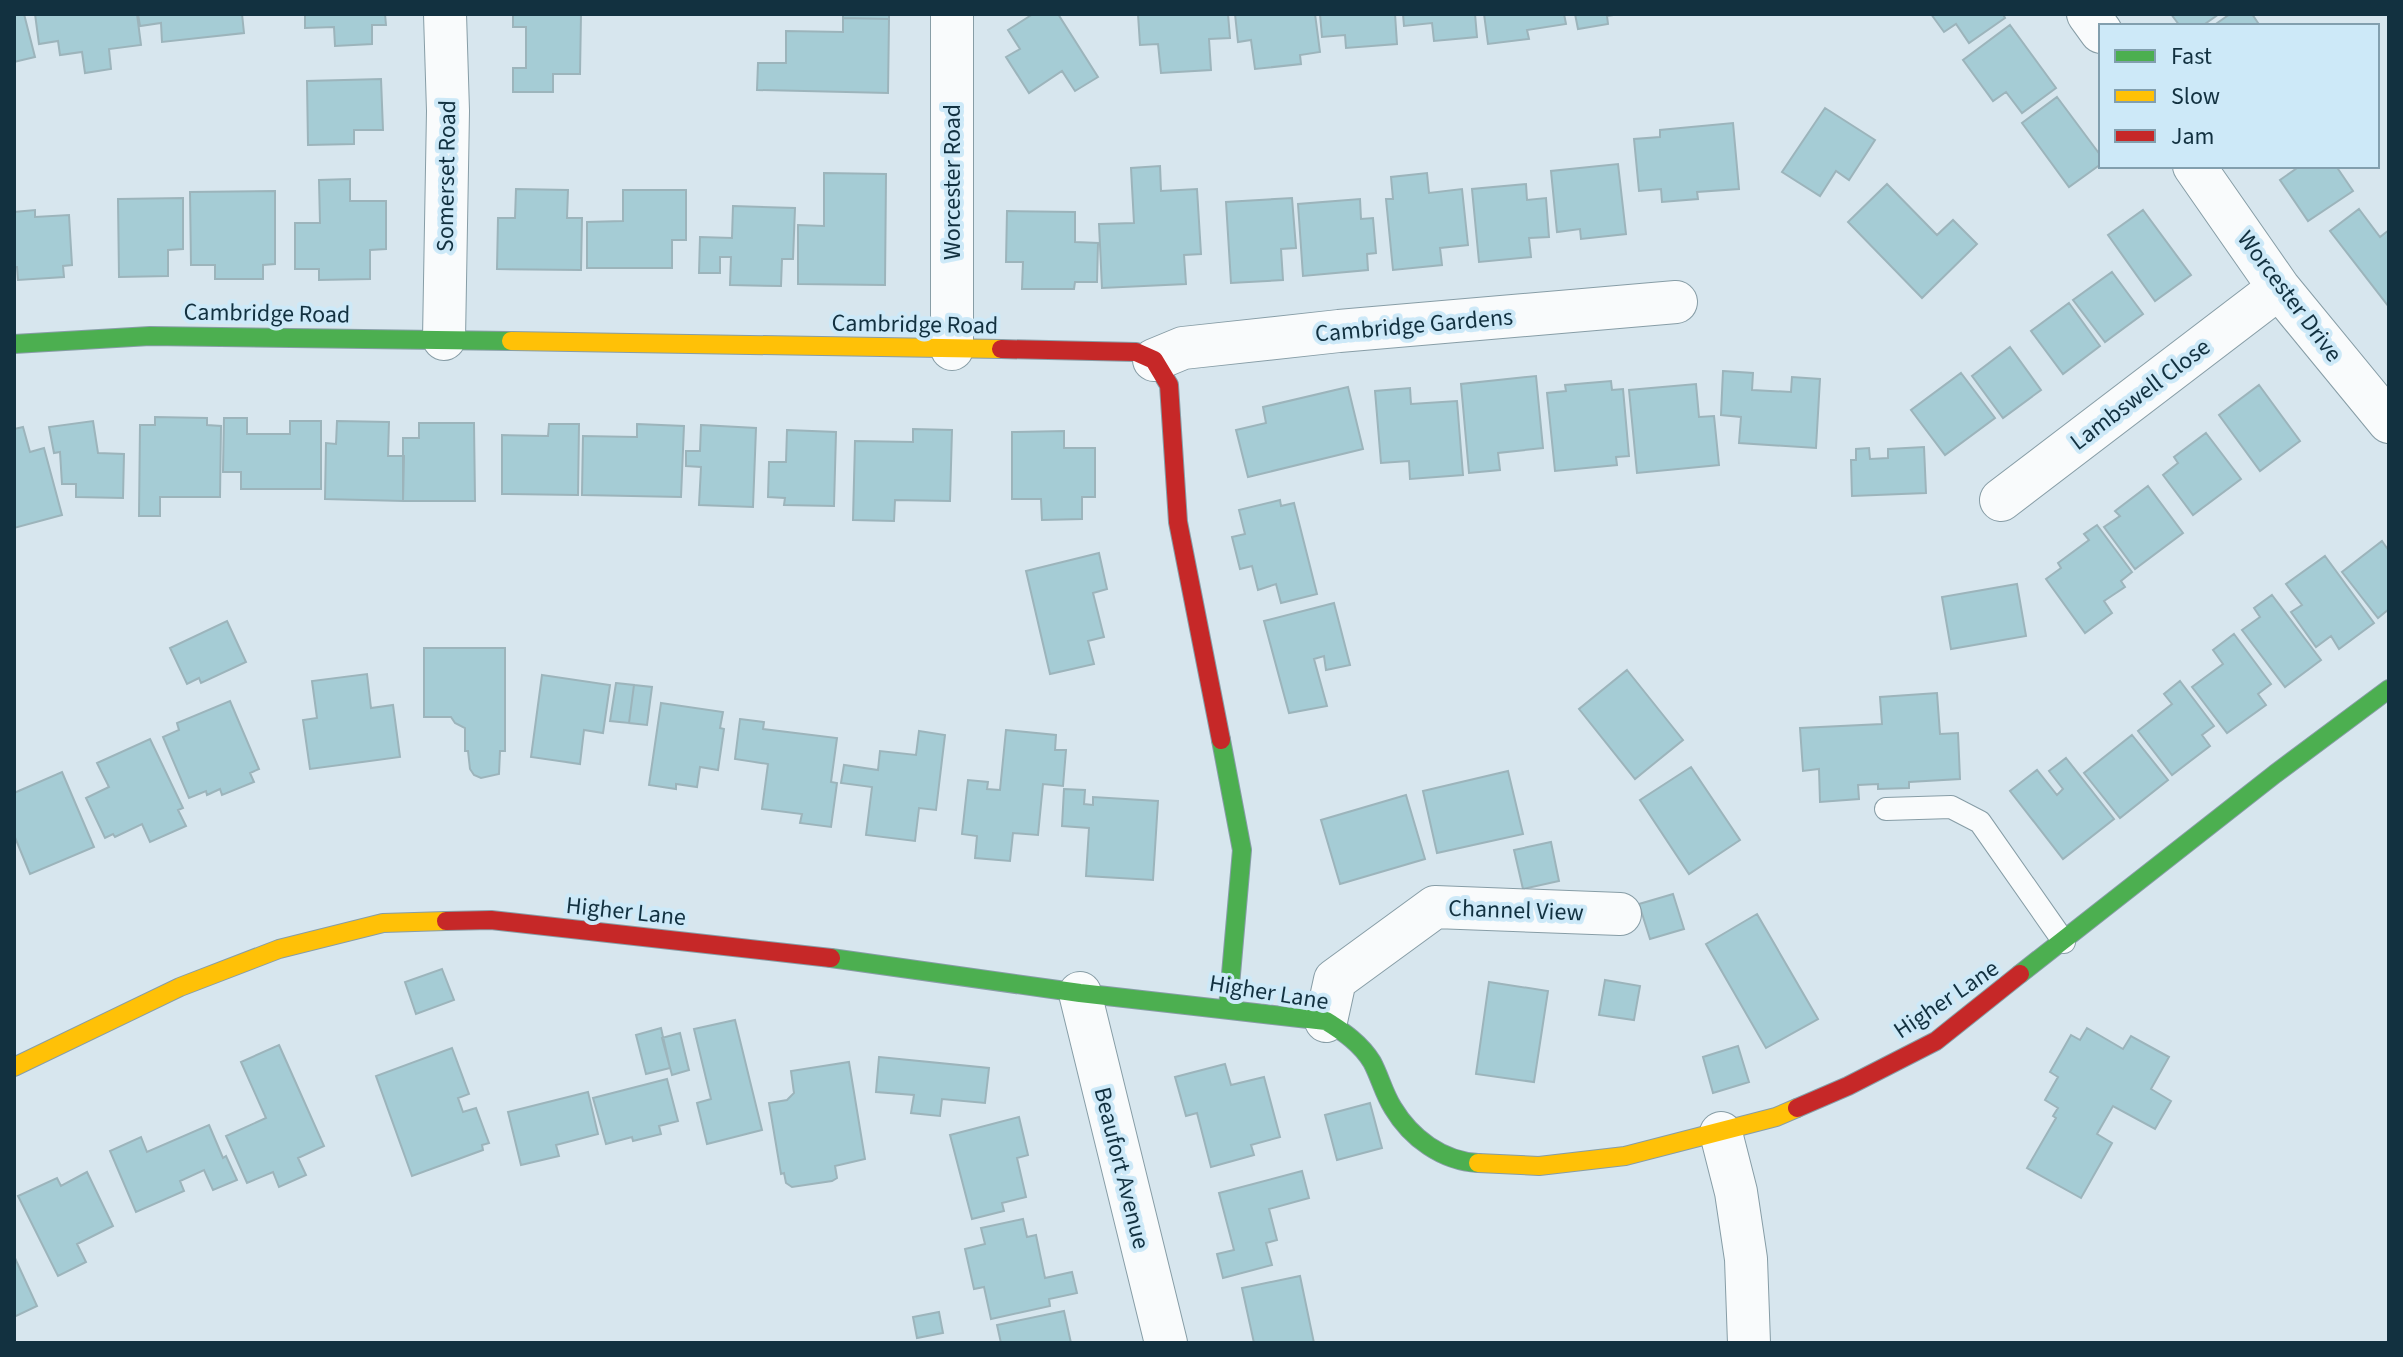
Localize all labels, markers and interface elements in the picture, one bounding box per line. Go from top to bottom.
legend [2099,24,2379,168]
text: Fast [2171,39,2212,74]
text: Slow [2171,79,2220,114]
street label: Somerset Road [428,100,465,252]
street label: Worcester Road [935,104,970,260]
text: Jam [2171,119,2215,154]
street label: Worcester Drive [2228,223,2351,369]
street label: Cambridge Road [183,295,351,332]
street label: Cambridge Gardens [1314,299,1514,352]
street label: Cambridge Road [831,306,999,343]
street label: Lambswell Close [2063,330,2218,459]
street label: Higher Lane [564,888,688,935]
street label: Channel View [1448,891,1584,930]
street label: Higher Lane [1887,951,2006,1048]
street label: Higher Lane [1207,966,1331,1019]
street label: Beaufort Avenue [1084,1083,1159,1253]

